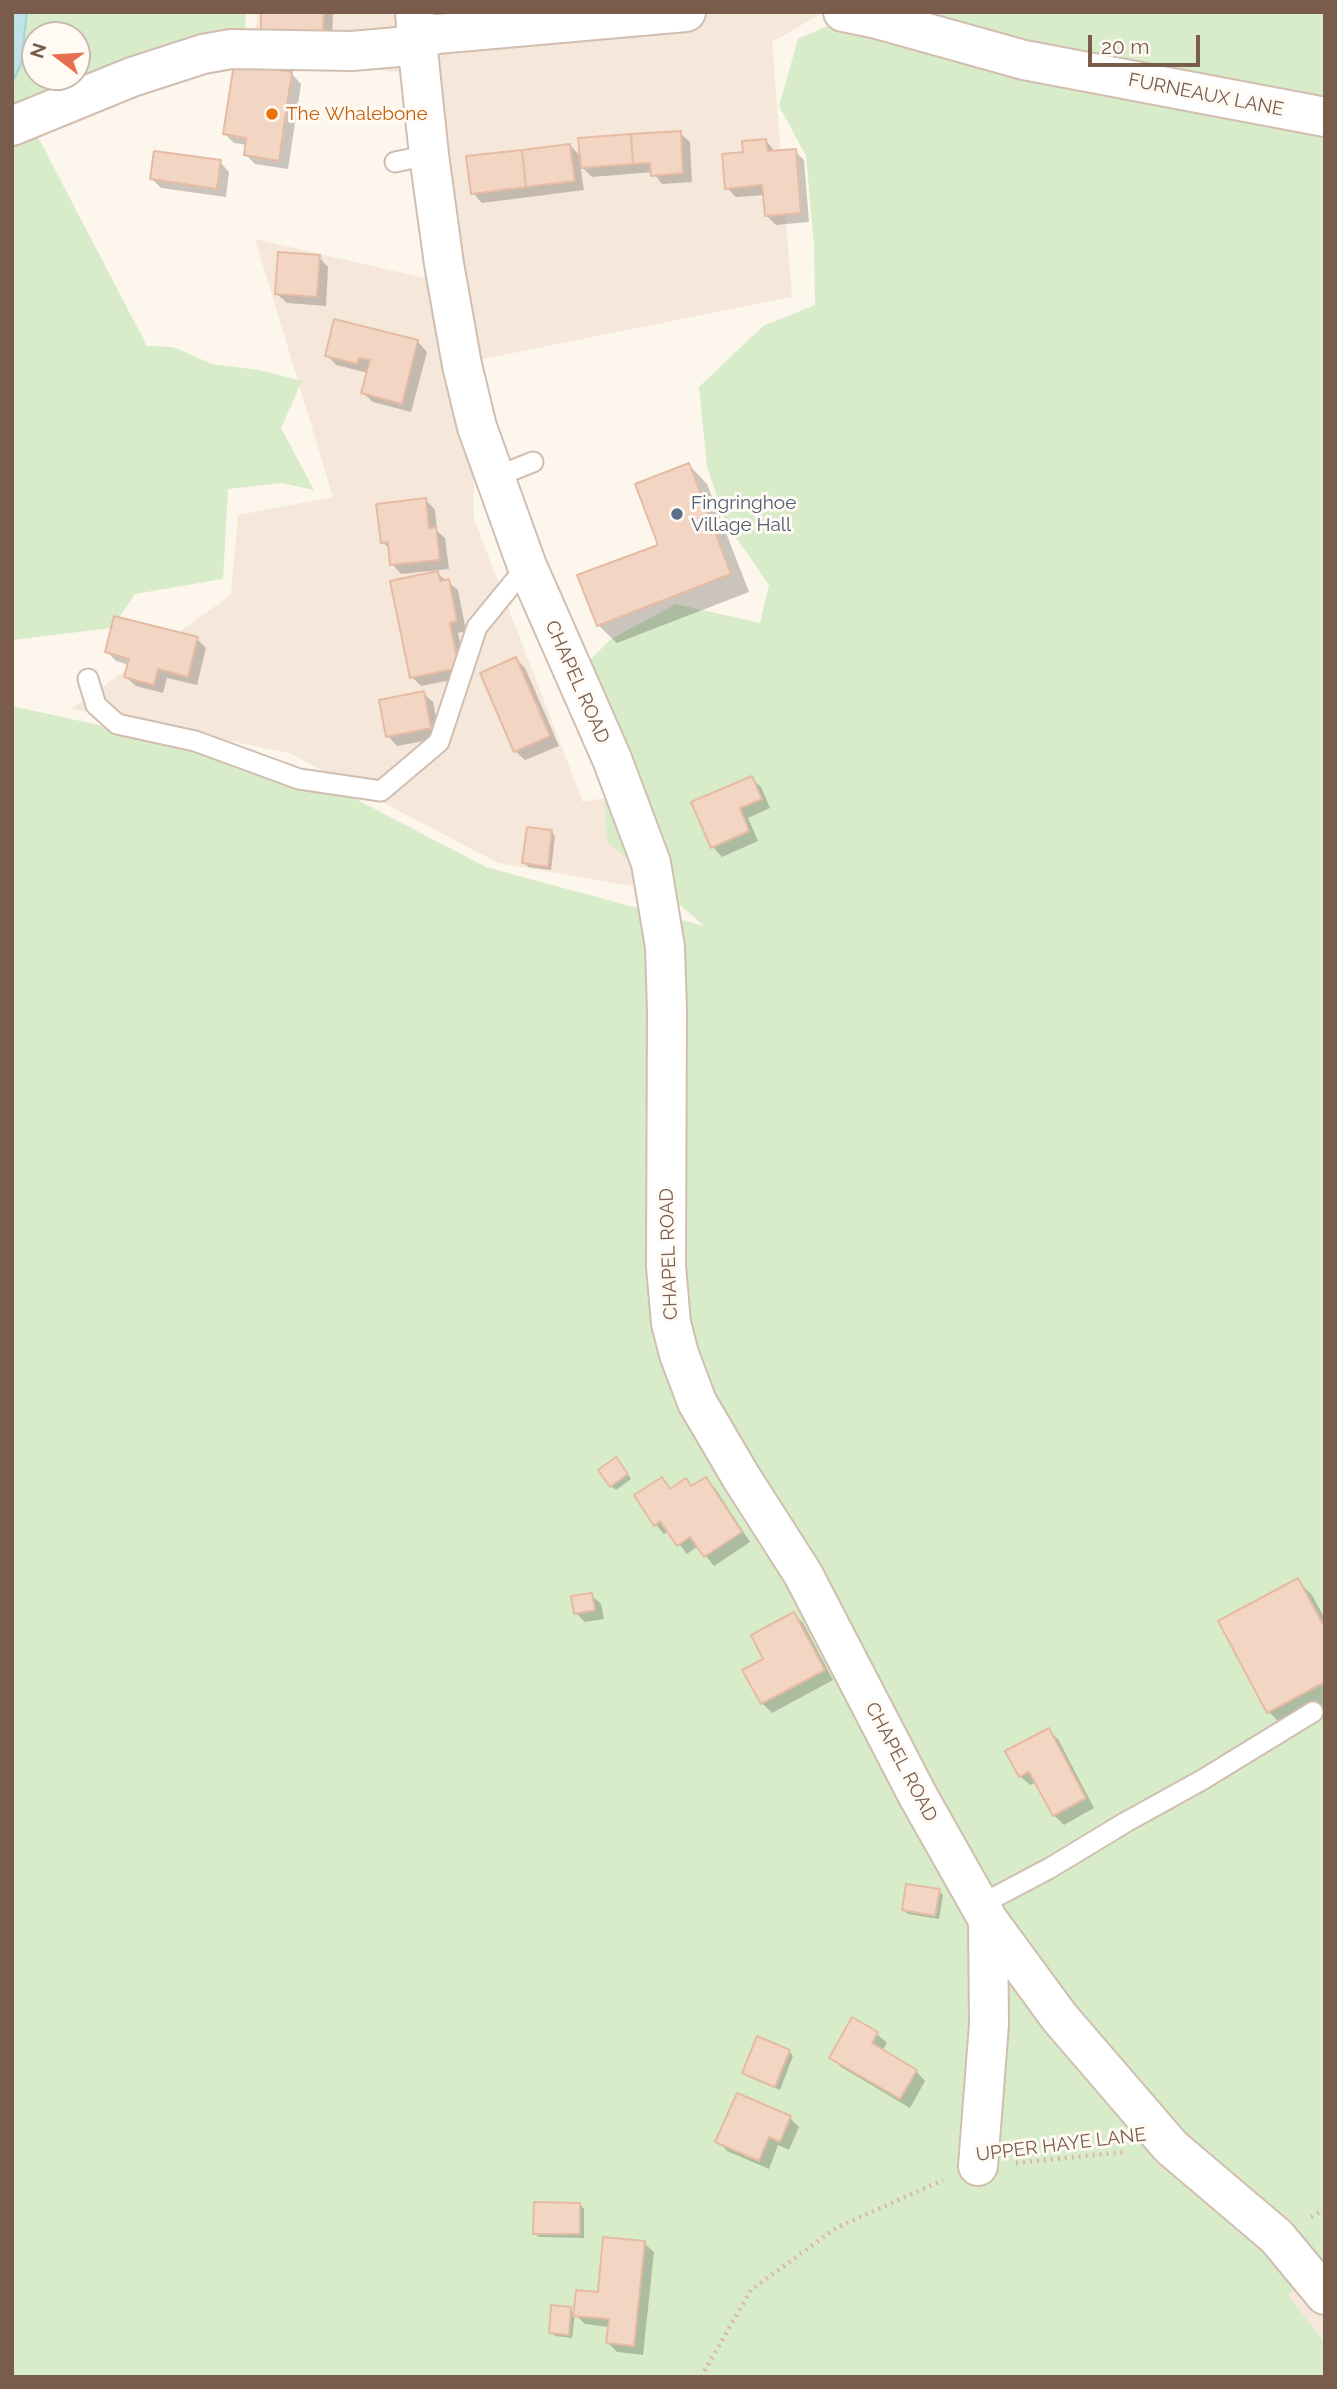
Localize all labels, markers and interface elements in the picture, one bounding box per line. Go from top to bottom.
north arrow [21,21,91,91]
scale bar [1092,21,1204,65]
text: 20 m [1101,34,1149,59]
text: N [25,40,50,61]
street label: FURNEAUX LANE [1126,69,1286,121]
place label: The Whalebone [286,103,428,125]
marker: The Whalebone [264,106,280,122]
place label: Fingringhoe Village Hall [691,492,796,536]
marker: Fingringhoe Village Hall [669,506,685,522]
street label: CHAPEL ROAD [540,617,614,747]
street label: CHAPEL ROAD [655,1188,683,1320]
street label: CHAPEL ROAD [860,1698,942,1826]
street label: UPPER HAYE LANE [975,2123,1147,2167]

